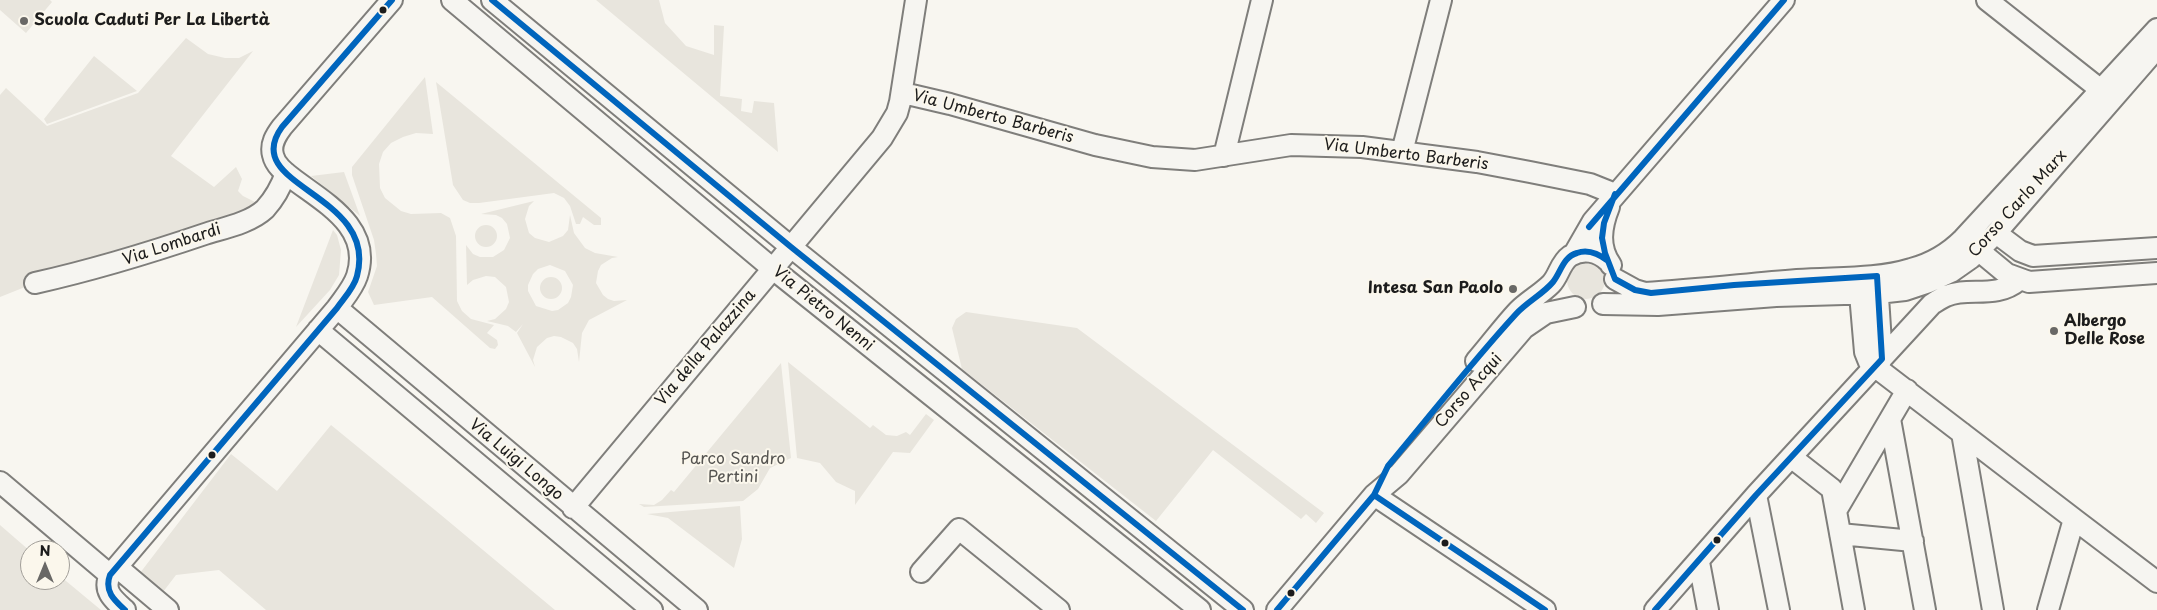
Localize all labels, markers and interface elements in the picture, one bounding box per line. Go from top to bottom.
unlabelled marker [378,5,388,15]
place label: Scuola Caduti Per La Libertà [34,11,270,31]
marker: Scuola Caduti Per La Libertà [18,15,30,27]
street label: Via Umberto Barberis [911,86,1075,148]
street label: Via Umberto Barberis [1323,135,1489,175]
street label: Corso Carlo Marx [1965,146,2071,262]
street label: Via Lombardi [120,220,224,270]
street label: Via Pietro Nenni [769,262,877,356]
place label: Intesa San Paolo [1368,279,1503,299]
marker: Intesa San Paolo [1507,283,1519,295]
street label: Via della Palazzina [652,286,760,410]
place label: Albergo Delle Rose [2064,312,2145,350]
marker: Albergo Delle Rose [2048,325,2060,337]
street label: Corso Acqui [1431,350,1507,432]
street label: Via Luigi Longo [465,415,567,505]
unlabelled marker [207,450,217,460]
park label: Parco Sandro Pertini [681,450,785,488]
unlabelled marker [1712,535,1722,545]
unlabelled marker [1440,538,1450,548]
north arrow [20,540,70,590]
text: N [39,540,51,561]
unlabelled marker [1286,588,1296,598]

